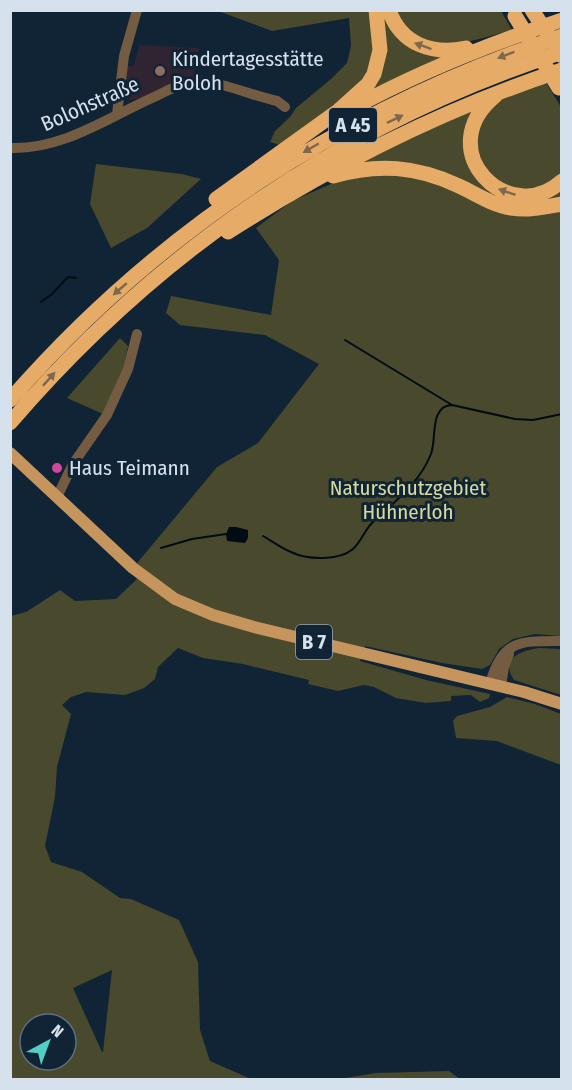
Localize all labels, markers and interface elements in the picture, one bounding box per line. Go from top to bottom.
one-way arrow [414,41,432,51]
place label: Kindertagesstätte Boloh [172,46,324,96]
one-way arrow [497,51,515,60]
marker: Kindertagesstätte Boloh [153,64,167,78]
street label: Bolohstraße [37,71,143,137]
road number: A 45 [329,108,377,142]
one-way arrow [387,114,404,123]
one-way arrow [302,143,319,153]
one-way arrow [498,186,516,196]
one-way arrow [113,282,128,295]
one-way arrow [42,372,55,387]
place label: Haus Teimann [69,455,190,481]
marker: Haus Teimann [50,461,64,475]
park label: Naturschutzgebiet Hühnerloh [330,475,486,525]
road number: B 7 [296,625,332,659]
north arrow [18,1012,78,1072]
text: N [48,1021,67,1041]

